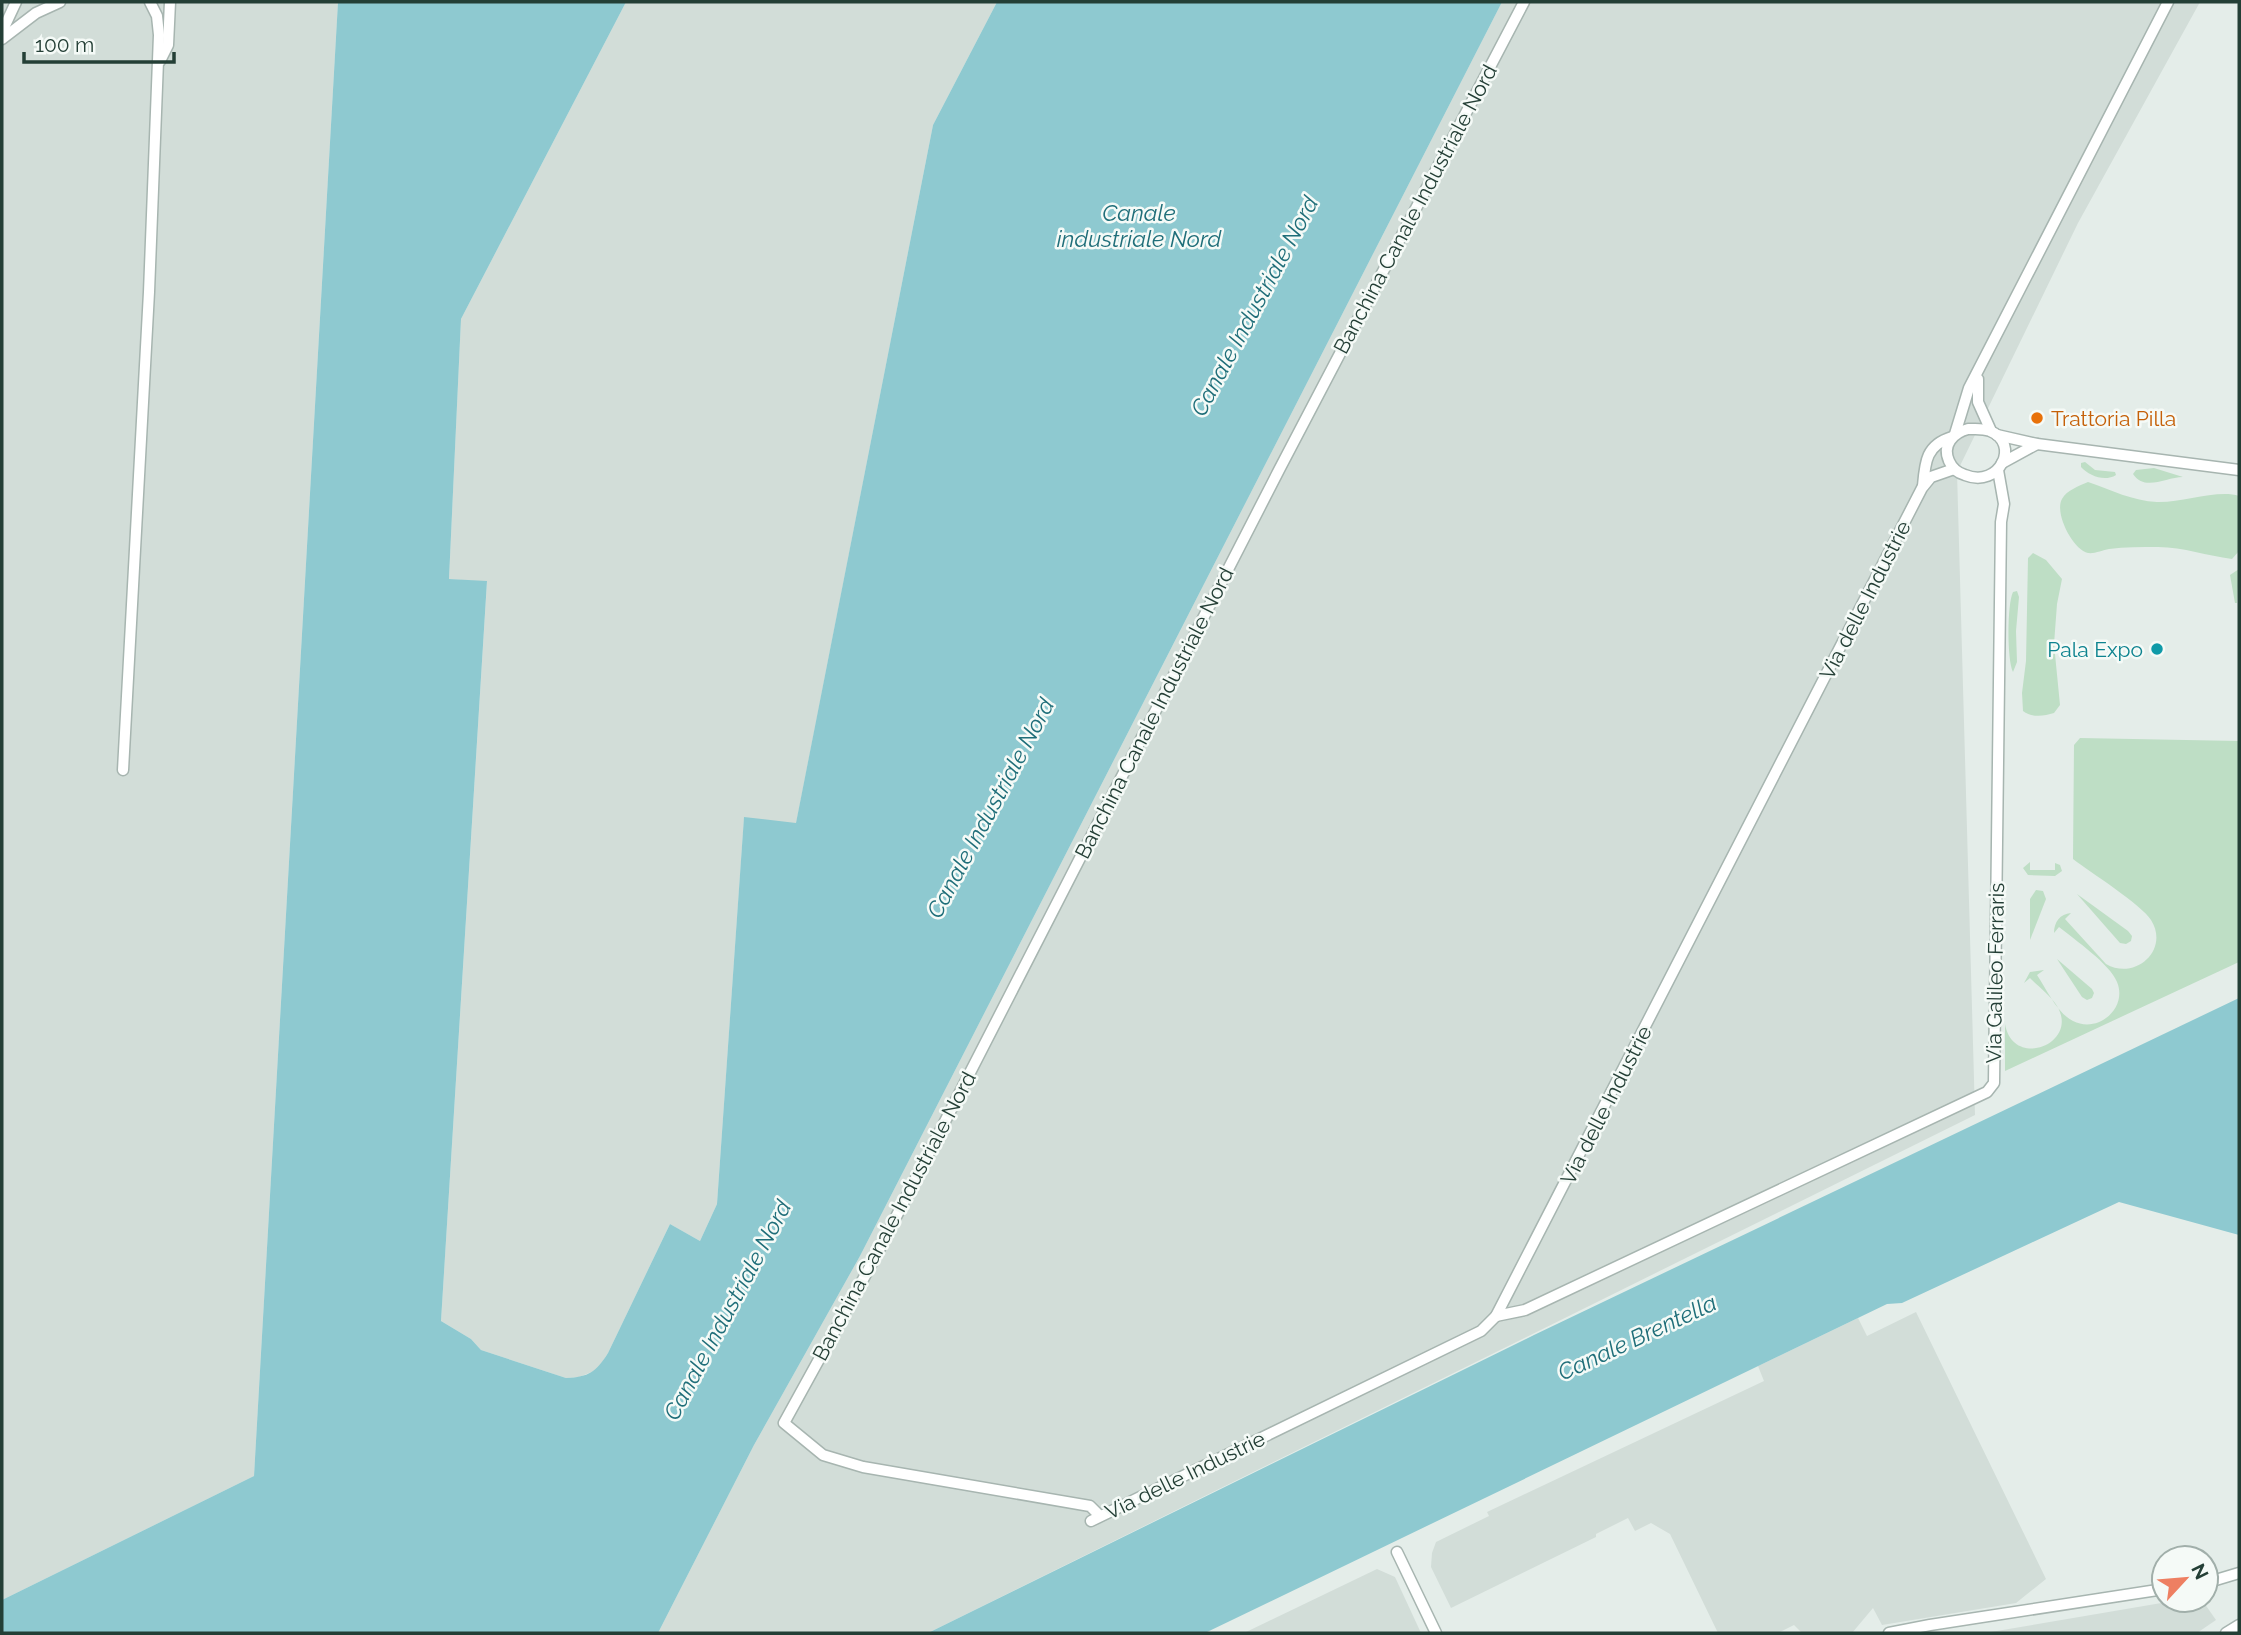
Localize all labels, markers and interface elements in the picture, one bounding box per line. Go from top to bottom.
scale bar [24,21,175,65]
text: 100 m [35,32,94,57]
street label: Banchina Canale Industriale Nord [1328,60,1502,358]
water label: Canale Industriale Nord [1185,190,1324,420]
water label: Canale industriale Nord [1057,199,1223,252]
place label: Trattoria Pilla [2051,406,2176,431]
marker: Trattoria Pilla [2029,410,2045,426]
street label: Via delle Industrie [1814,517,1916,683]
street label: Banchina Canale Industriale Nord [1069,563,1239,863]
place label: Pala Expo [2047,637,2143,662]
marker: Pala Expo [2149,641,2165,657]
water label: Canale Industriale Nord [921,692,1060,922]
street label: Via Galileo Ferraris [1981,883,2009,1063]
street label: Via delle Industrie [1555,1022,1657,1188]
street label: Banchina Canale Industriale Nord [807,1067,981,1365]
water label: Canale Industriale Nord [658,1194,797,1424]
water label: Canale Brentella [1553,1288,1721,1386]
street label: Via delle Industrie [1101,1426,1269,1524]
north arrow [2150,1544,2220,1614]
text: N [2187,1560,2213,1583]

